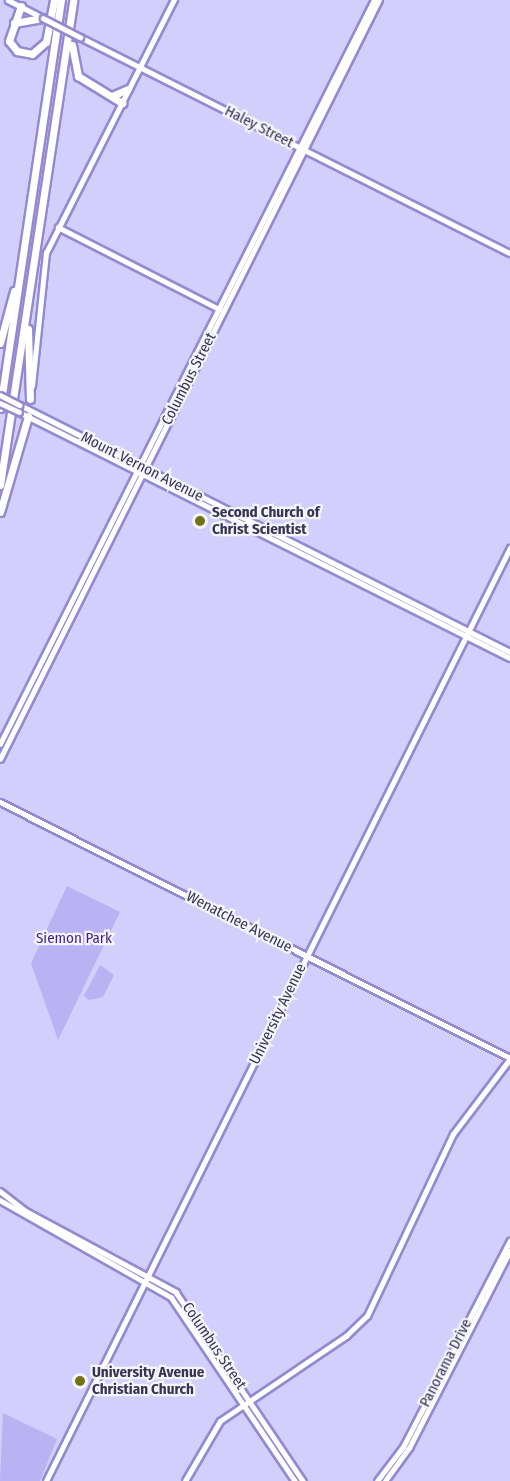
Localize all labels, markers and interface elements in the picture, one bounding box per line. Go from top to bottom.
street label: Haley Street [222,102,296,152]
street label: Columbus Street [158,330,220,428]
street label: Mount Vernon Avenue [78,428,206,506]
place label: Second Church of Christ Scientist [212,503,320,538]
marker: Second Church of Christ Scientist [193,514,207,528]
street label: Wenatchee Avenue [183,888,295,956]
park label: Siemon Park [36,930,112,948]
street label: University Avenue [246,961,310,1067]
street label: Columbus Street [178,1299,250,1393]
street label: Panorama Drive [416,1316,476,1410]
place label: University Avenue Christian Church [92,1363,204,1398]
marker: University Avenue Christian Church [73,1374,87,1388]

